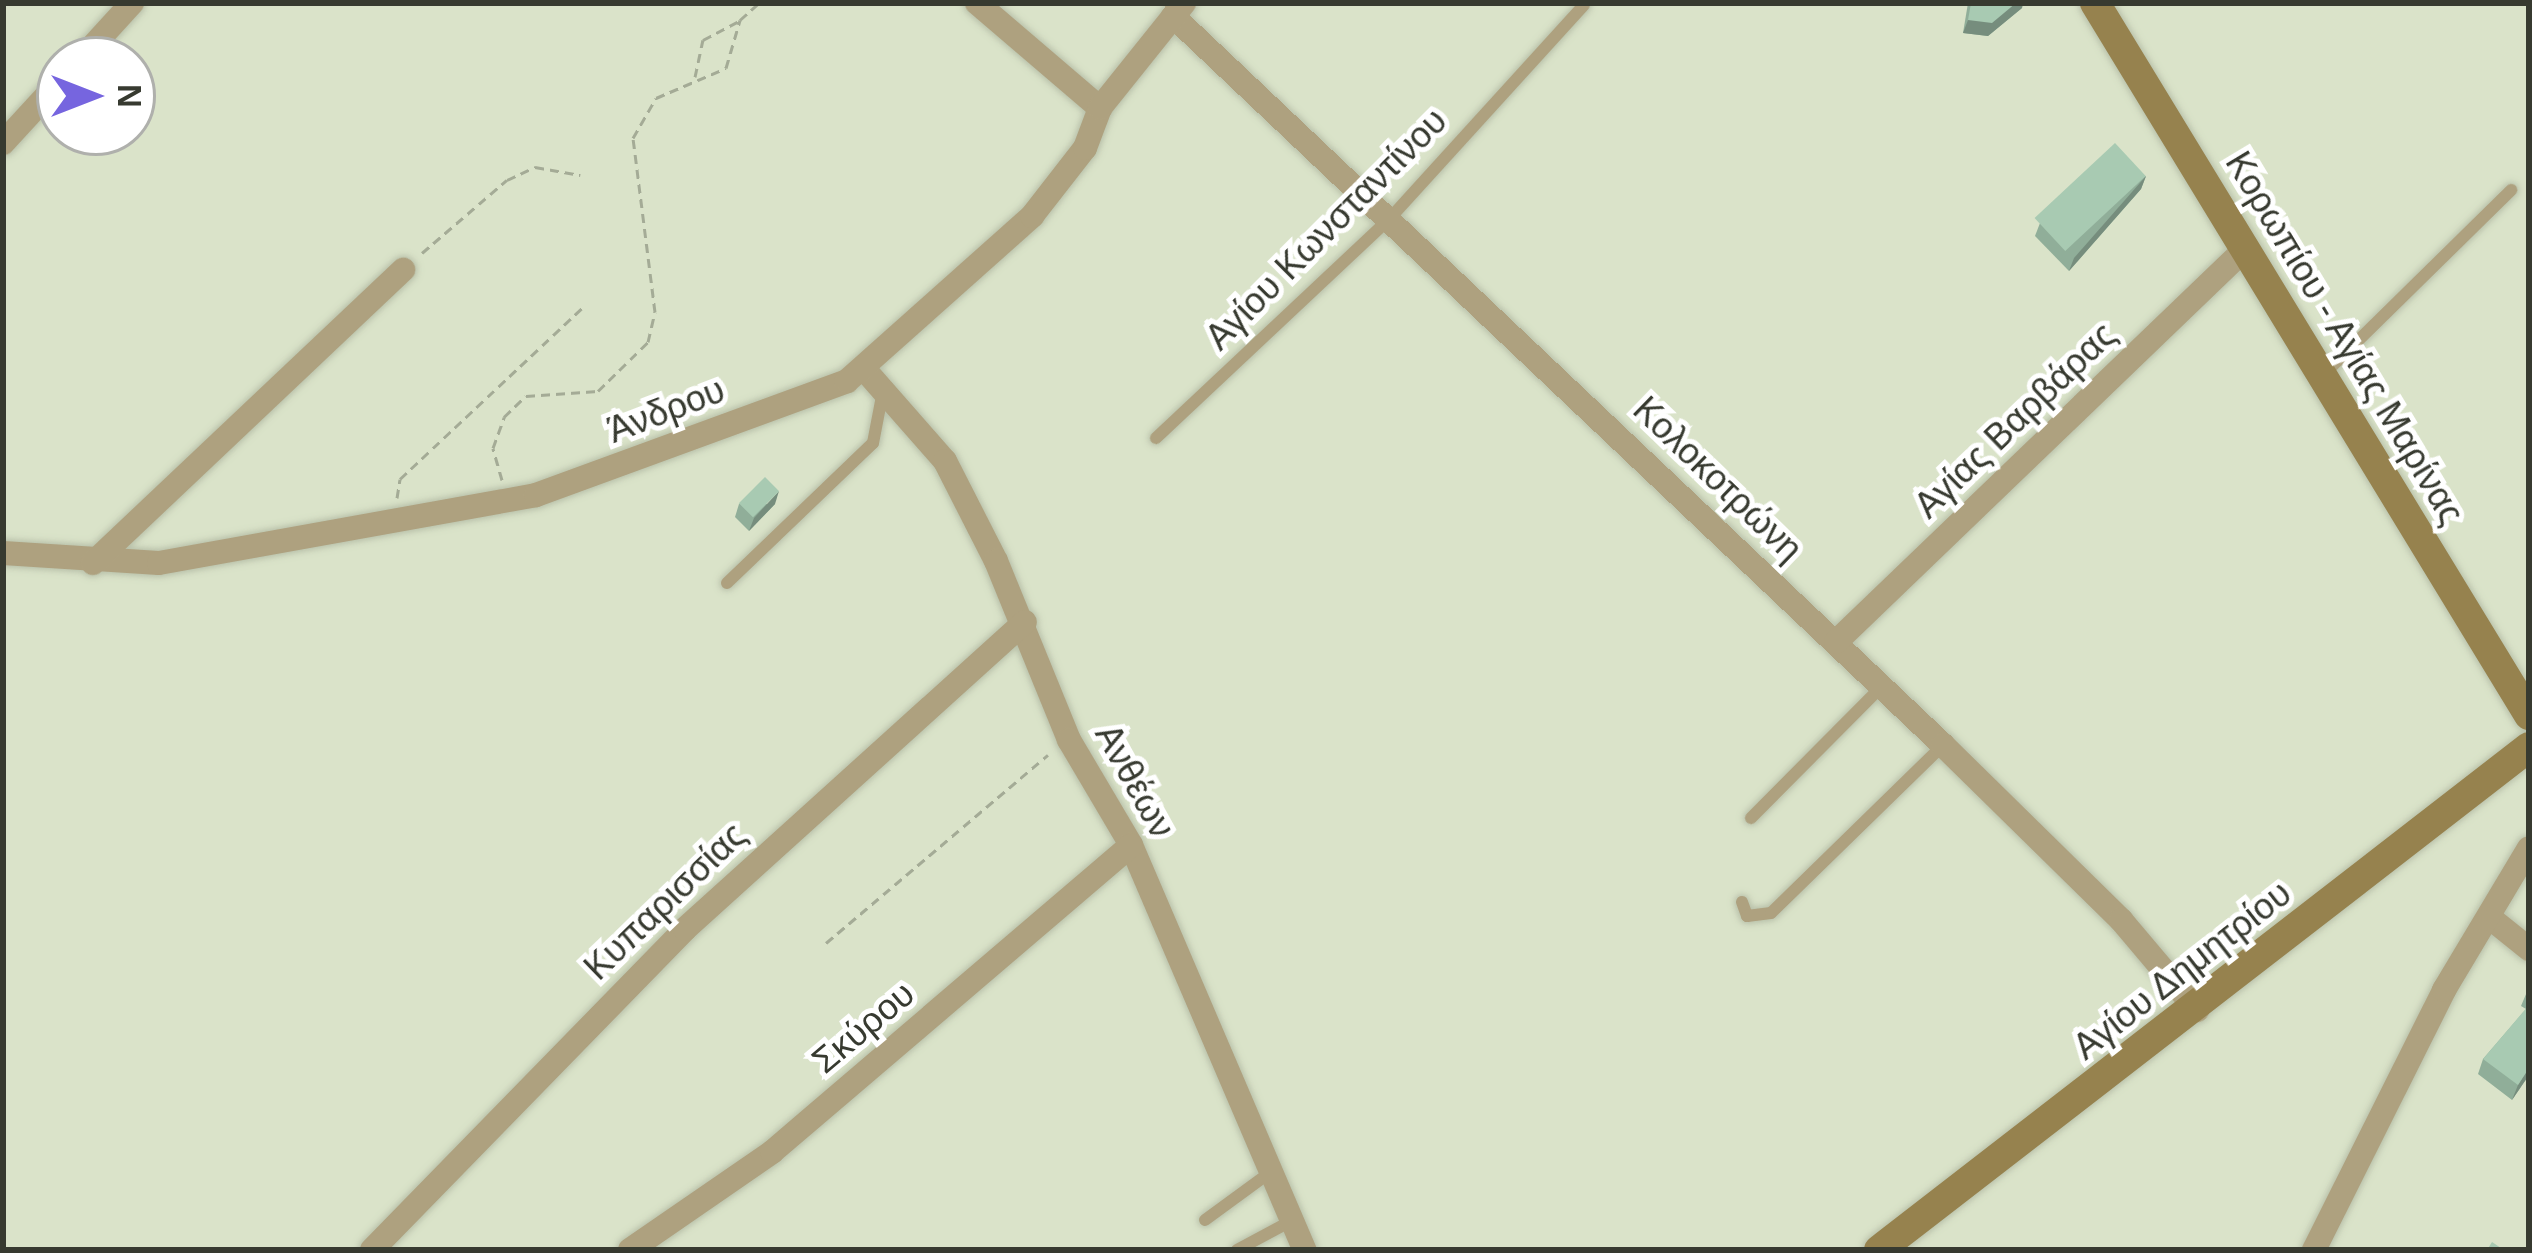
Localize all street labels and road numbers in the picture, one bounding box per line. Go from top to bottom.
street label: Αγίου Κωνσταντίνου [1196,99,1456,359]
street label: Κορωπίου - Αγίας Μαρίνας [2216,143,2474,533]
street label: Αγίας Βαρβάρας [1905,313,2125,527]
street label: Άνδρου [601,368,731,452]
street label: Κολοκοτρώνη [1624,388,1812,570]
street label: Ανθέων [1086,717,1184,845]
street label: Κυπαρισσίας [575,813,755,989]
street label: Αγίου Δημητρίου [2064,871,2300,1069]
street label: Σκύρου [803,972,923,1082]

